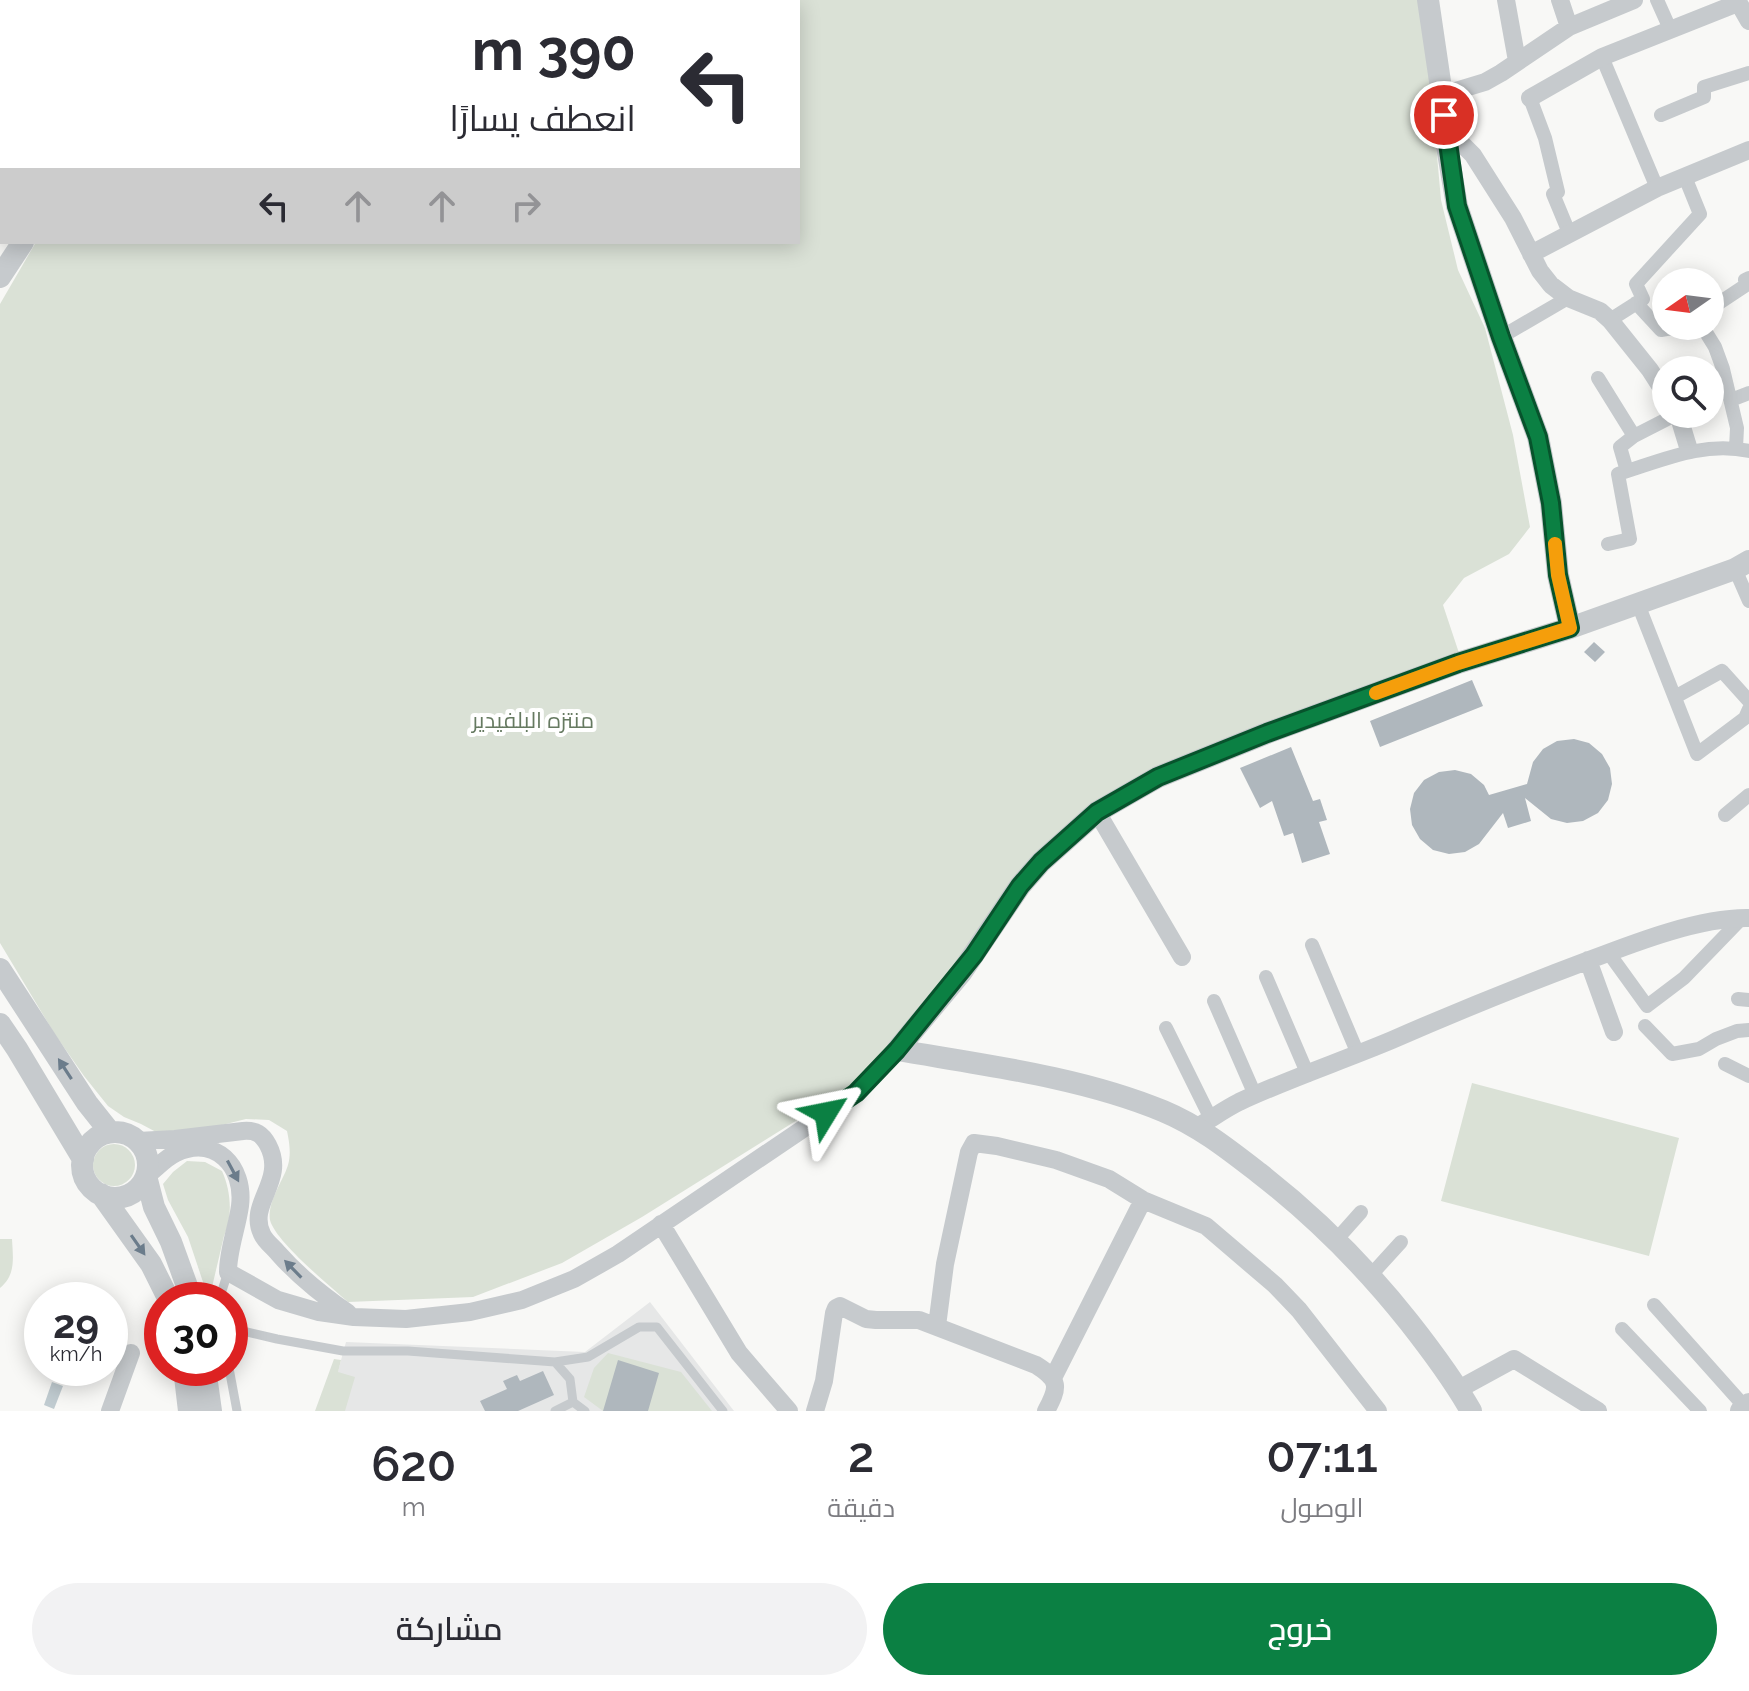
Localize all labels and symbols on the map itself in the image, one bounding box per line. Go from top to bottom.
pin [1410,81,1478,149]
north arrow [1652,268,1724,340]
park label: منتزه البلفيدير [470,707,594,733]
one-way arrow [57,1058,72,1079]
position arrow [784,1071,868,1155]
one-way arrow [226,1160,240,1182]
one-way arrow [130,1235,145,1256]
one-way arrow [284,1260,303,1279]
speed limit sign: 30 [144,1282,248,1386]

